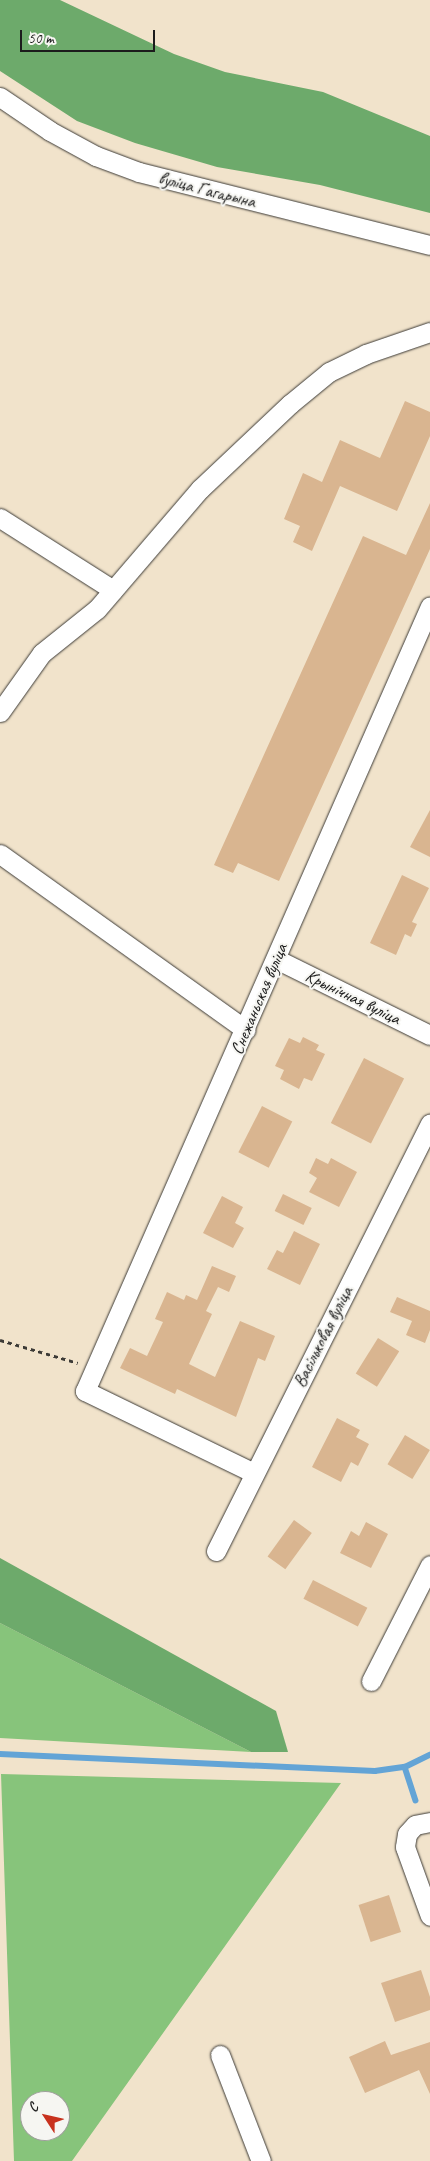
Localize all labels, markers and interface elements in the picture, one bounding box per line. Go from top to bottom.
scale bar [22,20,158,52]
text: 50 m [28,29,54,48]
street label: вуліца Гагарына [158,168,256,212]
street label: Снежаньская вуліца [226,940,292,1058]
street label: Крынічная вуліца [302,965,404,1029]
street label: Васільковая вуліца [288,1283,358,1391]
north arrow [20,2091,70,2141]
text: С [24,2100,42,2115]

